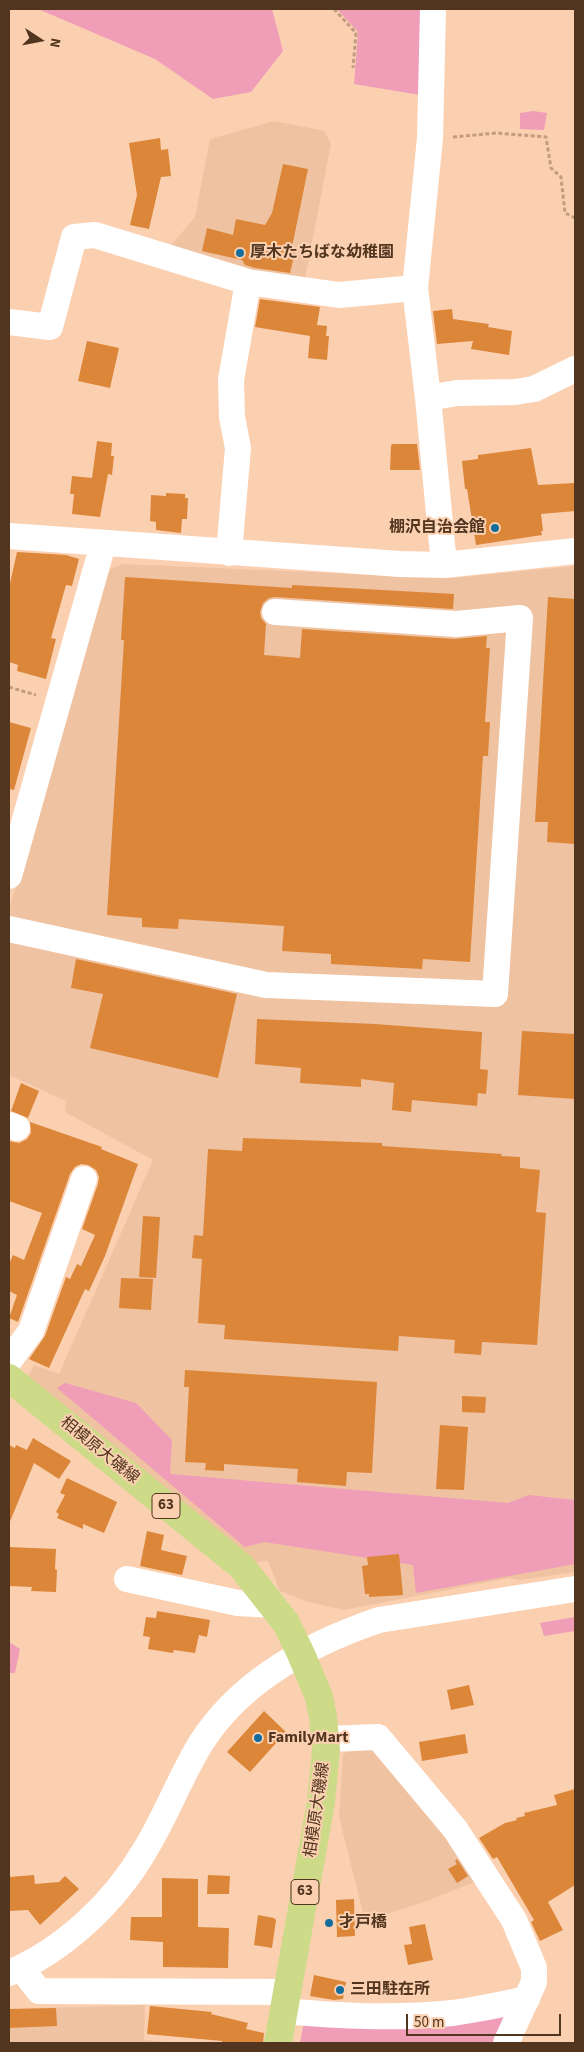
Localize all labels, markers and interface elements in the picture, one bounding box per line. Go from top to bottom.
north arrow [15,15,65,65]
text: N [44,36,65,49]
place label: 厚木たちばな幼稚園 [250,243,394,263]
marker: 厚木たちばな幼稚園 [234,247,246,259]
place label: 棚沢自治会館 [389,518,485,538]
marker: 棚沢自治会館 [489,522,501,534]
street label: 相模原大磯線 [56,1413,142,1489]
road number: 63 [152,1494,180,1518]
place label: FamilyMart [268,1728,348,1748]
marker: FamilyMart [252,1732,264,1744]
street label: 相模原大磯線 [302,1761,334,1859]
road number: 63 [291,1880,319,1904]
place label: 才戸橋 [339,1913,387,1933]
marker: 才戸橋 [323,1917,335,1929]
place label: 三田駐在所 [350,1980,430,2000]
marker: 三田駐在所 [334,1984,346,1996]
scale bar [409,2004,564,2036]
text: 50 m [414,2012,444,2033]

